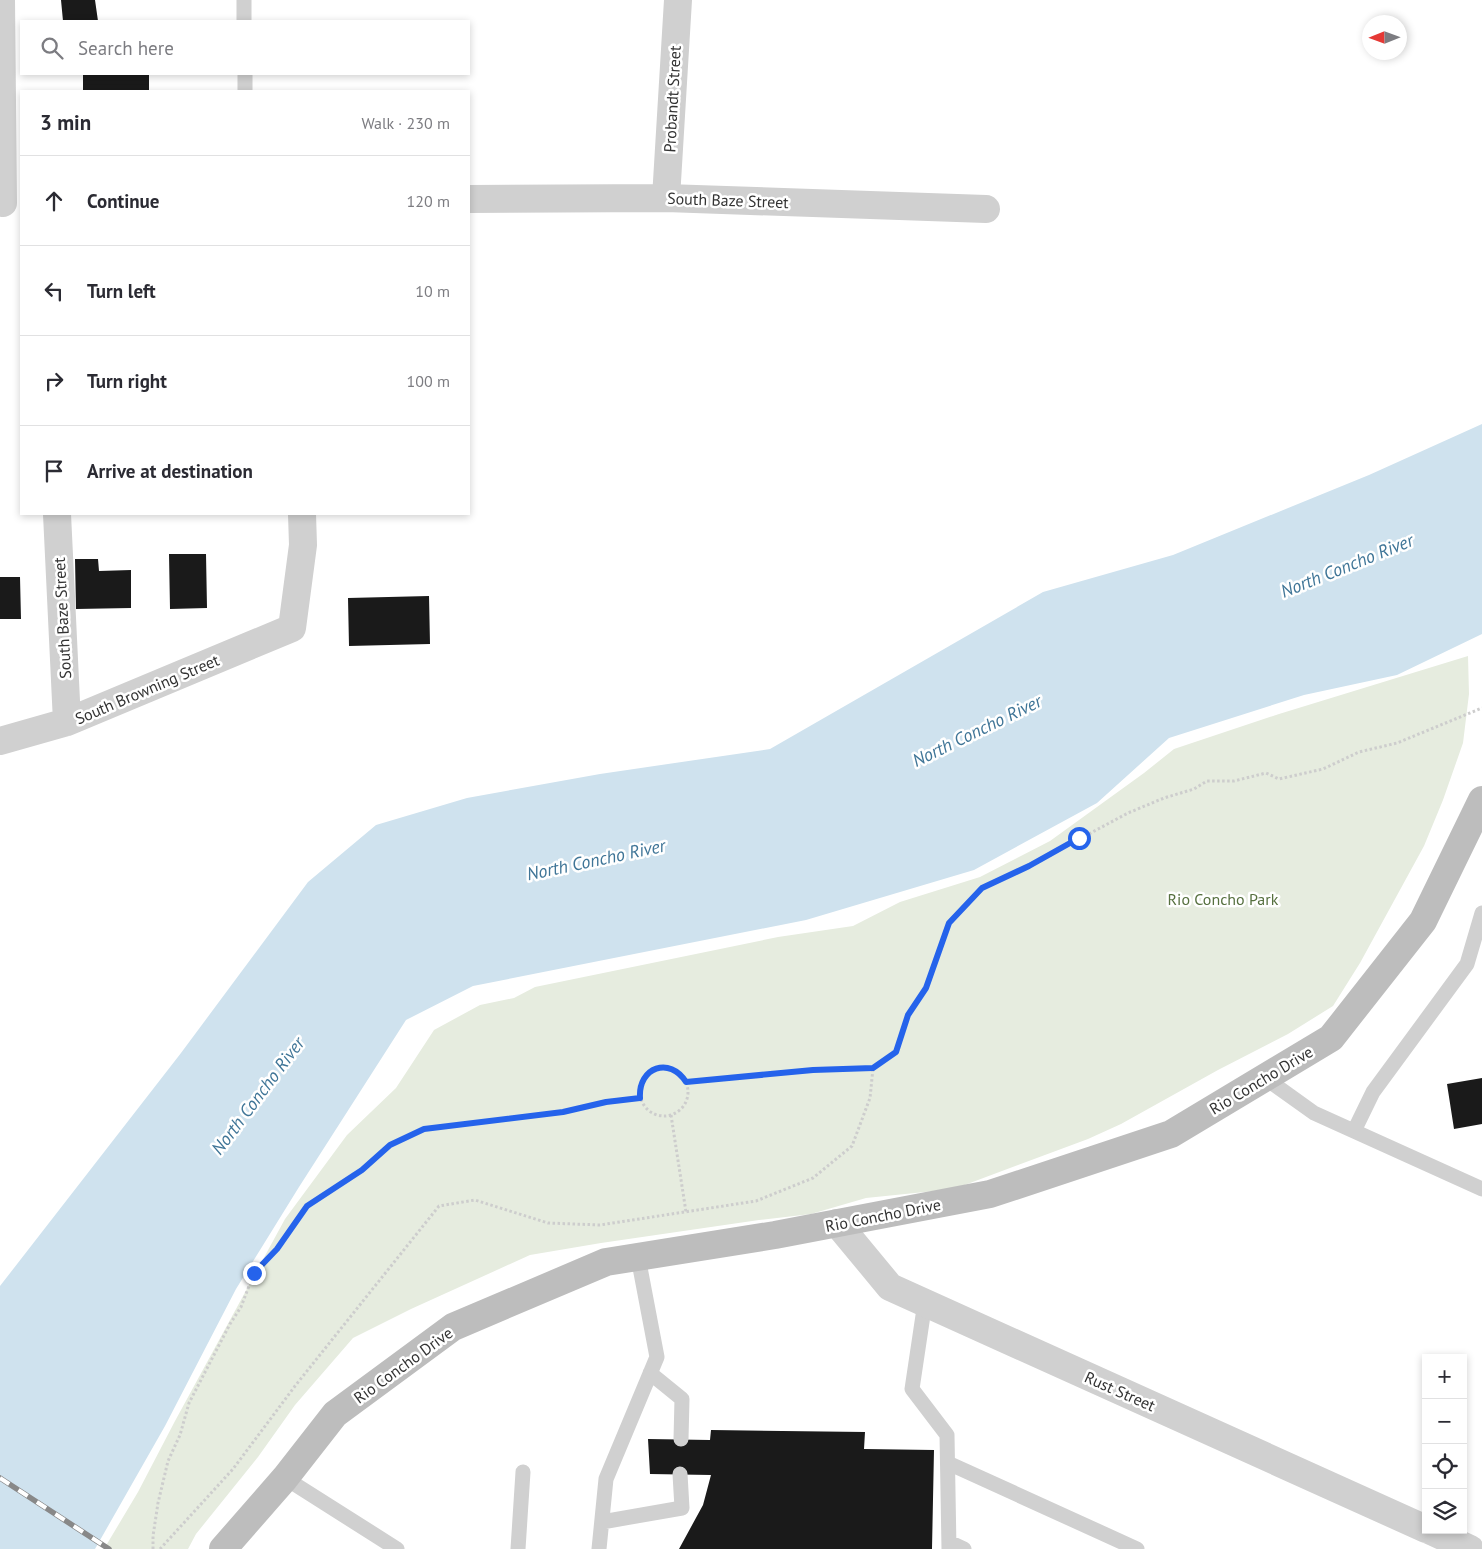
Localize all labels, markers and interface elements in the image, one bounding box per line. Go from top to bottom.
north arrow [1362,15,1407,60]
search box [20,20,470,75]
icon: search [38,34,66,62]
text: Search here [78,36,174,60]
street label: Probandt Street [659,45,685,153]
text: 3 min [40,109,91,136]
text: Walk · 230 m [361,113,450,133]
icon: ahead [40,187,68,215]
street label: South Baze Street [667,188,790,212]
text: Continue [87,189,159,213]
text: 120 m [407,191,450,211]
icon: left [40,277,68,305]
text: Turn left [87,279,156,303]
text: 10 m [415,281,450,301]
icon: right [40,367,68,395]
text: Turn right [87,369,167,393]
text: 100 m [407,371,450,391]
icon: arrive [40,457,68,485]
text: Arrive at destination [87,459,253,483]
water label: North Concho River [1277,528,1418,603]
street label: South Baze Street [49,556,75,679]
street label: South Browning Street [72,649,223,728]
water label: North Concho River [908,689,1046,772]
route start [1068,827,1091,850]
water label: North Concho River [524,833,668,885]
park label: Rio Concho Park [1168,889,1279,909]
water label: North Concho River [206,1032,310,1159]
street label: Rio Concho Drive [1206,1041,1316,1119]
street label: Rio Concho Drive [824,1194,942,1236]
route end [243,1262,266,1285]
street label: Rio Concho Drive [350,1322,456,1408]
map controls [1422,1354,1467,1534]
button: + [1422,1354,1467,1399]
street label: Rust Street [1082,1367,1159,1416]
button: − [1422,1399,1467,1444]
button: locate [1422,1444,1467,1489]
button: layers [1422,1489,1467,1534]

